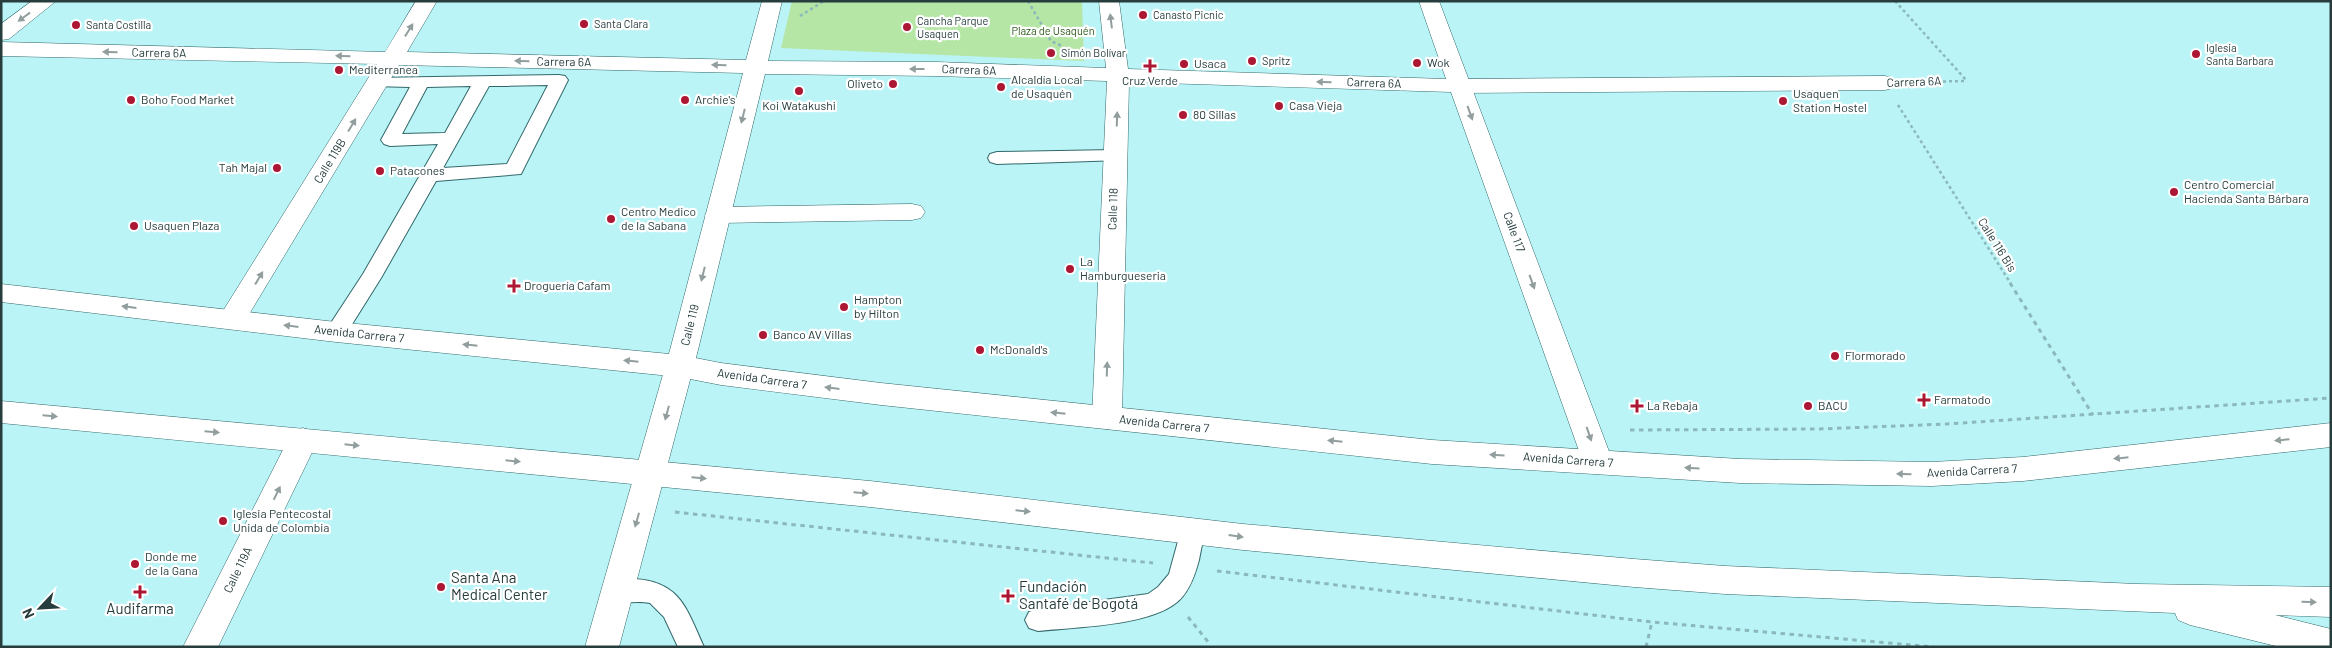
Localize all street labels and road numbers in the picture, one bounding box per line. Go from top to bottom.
street label: Carrera 6A [132,45,187,59]
street label: Carrera 6A [537,54,592,68]
street label: Carrera 6A [941,61,997,77]
street label: Carrera 6A [1886,73,1942,89]
street label: Carrera 6A [1346,74,1402,90]
street label: Calle 119B [310,136,348,185]
street label: Calle 118 [1104,188,1120,230]
street label: Calle 117 [1501,210,1529,254]
street label: Calle 116 Bis [1976,215,2020,274]
street label: Calle 119 [677,303,701,347]
street label: Avenida Carrera 7 [313,321,405,345]
street label: Avenida Carrera 7 [716,365,808,391]
street label: Avenida Carrera 7 [1118,411,1210,435]
street label: Avenida Carrera 7 [1522,449,1614,469]
street label: Avenida Carrera 7 [1926,461,2018,479]
street label: Calle 119A [220,544,254,595]

